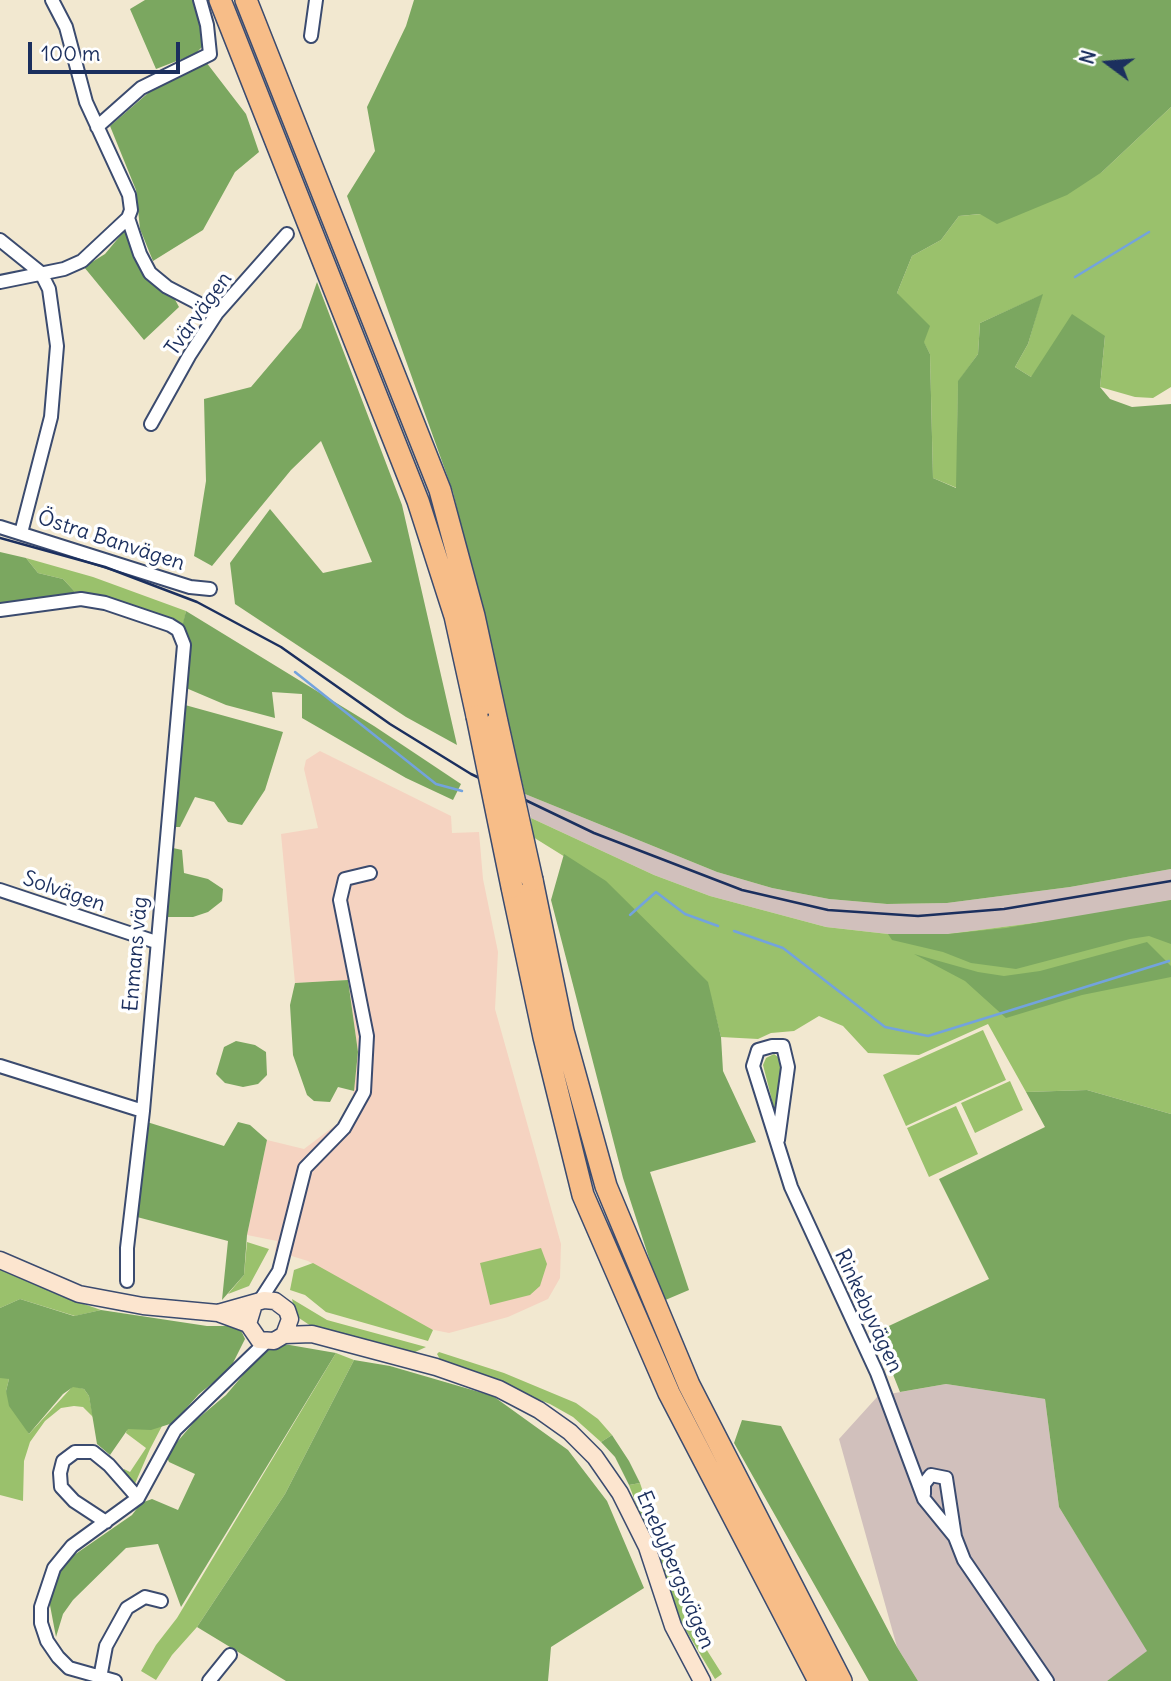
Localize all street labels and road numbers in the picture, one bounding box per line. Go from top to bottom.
street label: Tvärvägen [160,267,238,361]
street label: Östra Banvägen [34,505,188,577]
street label: Solvägen [20,866,108,918]
street label: Enmans väg [118,896,154,1012]
street label: Rinkebyvägen [829,1246,907,1376]
street label: Enebybergsvägen [630,1487,720,1653]

